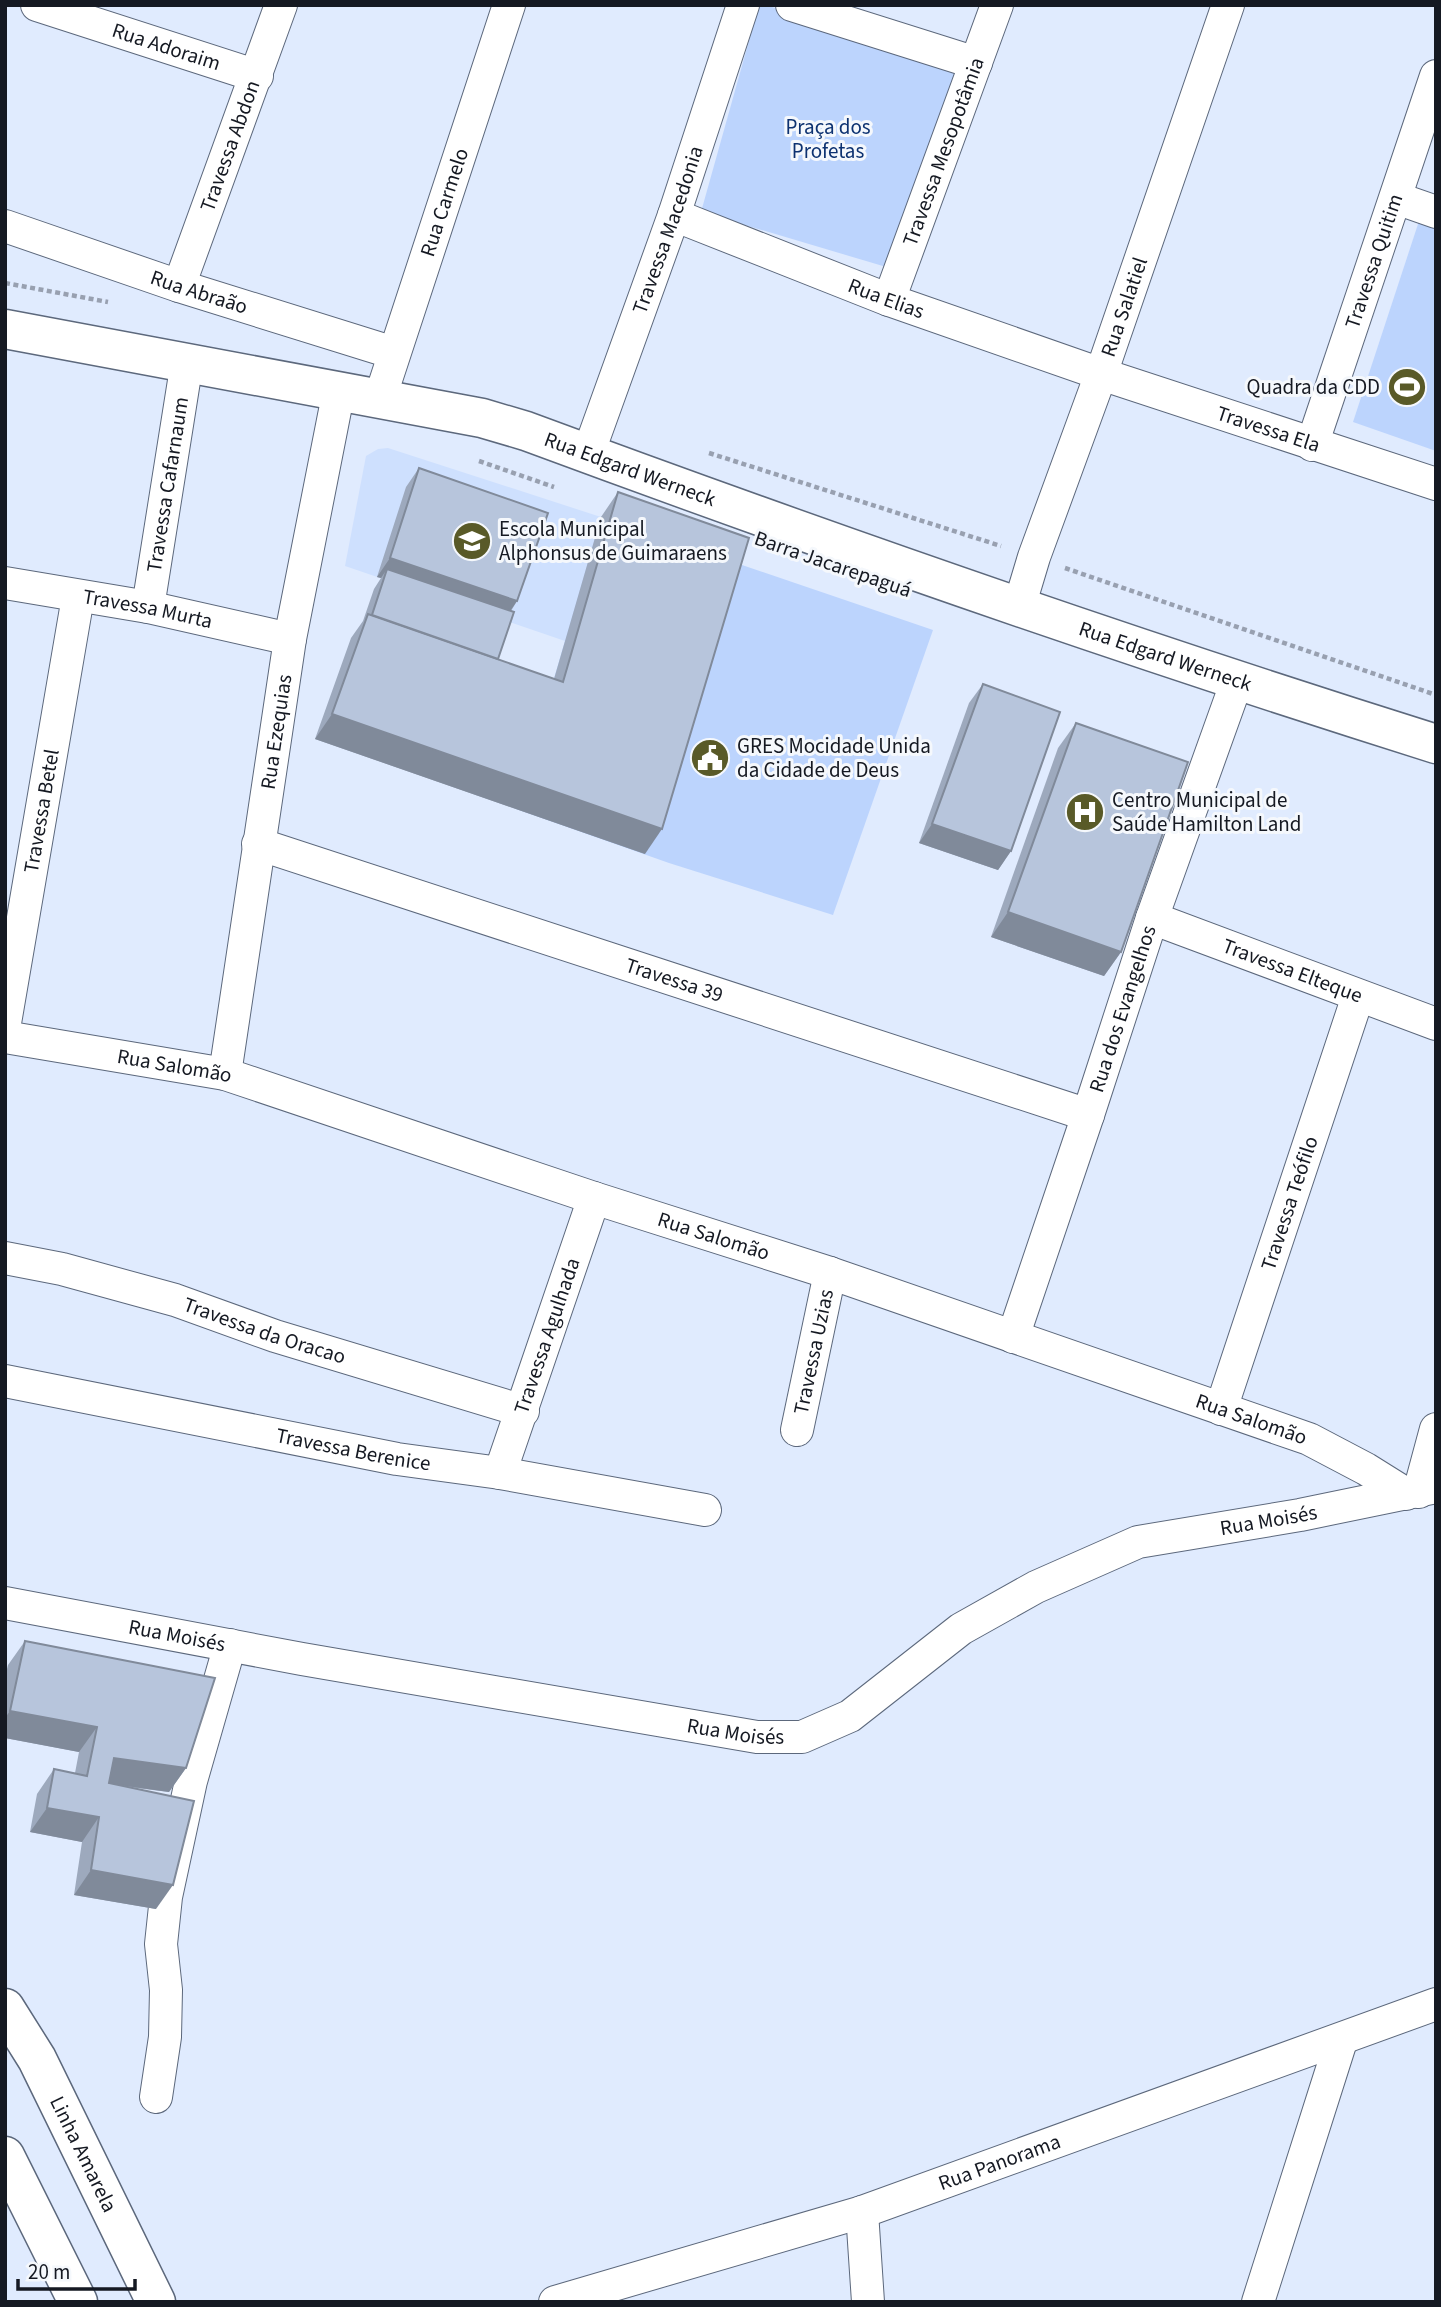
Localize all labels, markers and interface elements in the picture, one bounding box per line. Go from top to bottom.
street label: Rua Adoraim [108,15,225,78]
street label: Travessa Mesopotâmia [895,53,992,250]
street label: Travessa Abdon [192,76,267,216]
park label: Praça dos Profetas [785,112,871,166]
street label: Travessa Macedonia [625,142,711,318]
street label: Rua Carmelo [412,144,476,260]
street label: Travessa Quitim [1337,190,1410,332]
street label: Rua Salatiel [1093,253,1155,361]
street label: Rua Abraão [146,262,251,322]
street label: Rua Elias [844,270,928,326]
sports icon: Quadra da CDD [1386,366,1428,408]
place label: Quadra da CDD [1247,372,1380,402]
street label: Travessa Cafarnaum [139,395,196,575]
street label: Travessa Ela [1213,398,1324,460]
street label: Rua Edgard Werneck [540,424,721,514]
place label: Escola Municipal Alphonsus de Guimaraens [499,514,727,568]
school or university icon: Escola Municipal Alphonsus de Guimaraens [451,520,493,562]
street label: Barra Jacarepaguá [750,523,916,605]
street label: Travessa Murta [81,581,215,636]
street label: Rua Edgard Werneck [1075,613,1256,699]
street label: Rua Ezequias [253,672,300,791]
place label: GRES Mocidade Unida da Cidade de Deus [737,731,931,785]
public building icon: GRES Mocidade Unida da Cidade de Deus [689,737,731,779]
street label: Travessa Betel [16,747,67,875]
place label: Centro Municipal de Saúde Hamilton Land [1112,785,1302,839]
hospital icon: Centro Municipal de Saúde Hamilton Land [1064,791,1106,833]
street label: Rua dos Evangelhos [1081,921,1164,1096]
street label: Travessa Elteque [1218,931,1367,1010]
street label: Travessa 39 [622,950,727,1010]
street label: Rua Salomão [115,1041,236,1090]
street label: Travessa Teófilo [1253,1132,1326,1274]
street label: Rua Salomão [654,1204,774,1268]
street label: Travessa Agulhada [506,1254,588,1418]
street label: Travessa Uzias [786,1286,841,1417]
street label: Travessa da Oracao [179,1289,349,1372]
street label: Rua Salomão [1192,1386,1311,1452]
street label: Travessa Berenice [273,1420,432,1478]
street label: Rua Moisés [1218,1497,1320,1543]
street label: Rua Moisés [126,1612,228,1659]
street label: Rua Moisés [685,1710,784,1752]
street label: Linha Amarela [42,2091,125,2217]
street label: Rua Panorama [934,2126,1065,2198]
scale bar [18,2248,135,2292]
text: 20 m [28,2257,70,2287]

